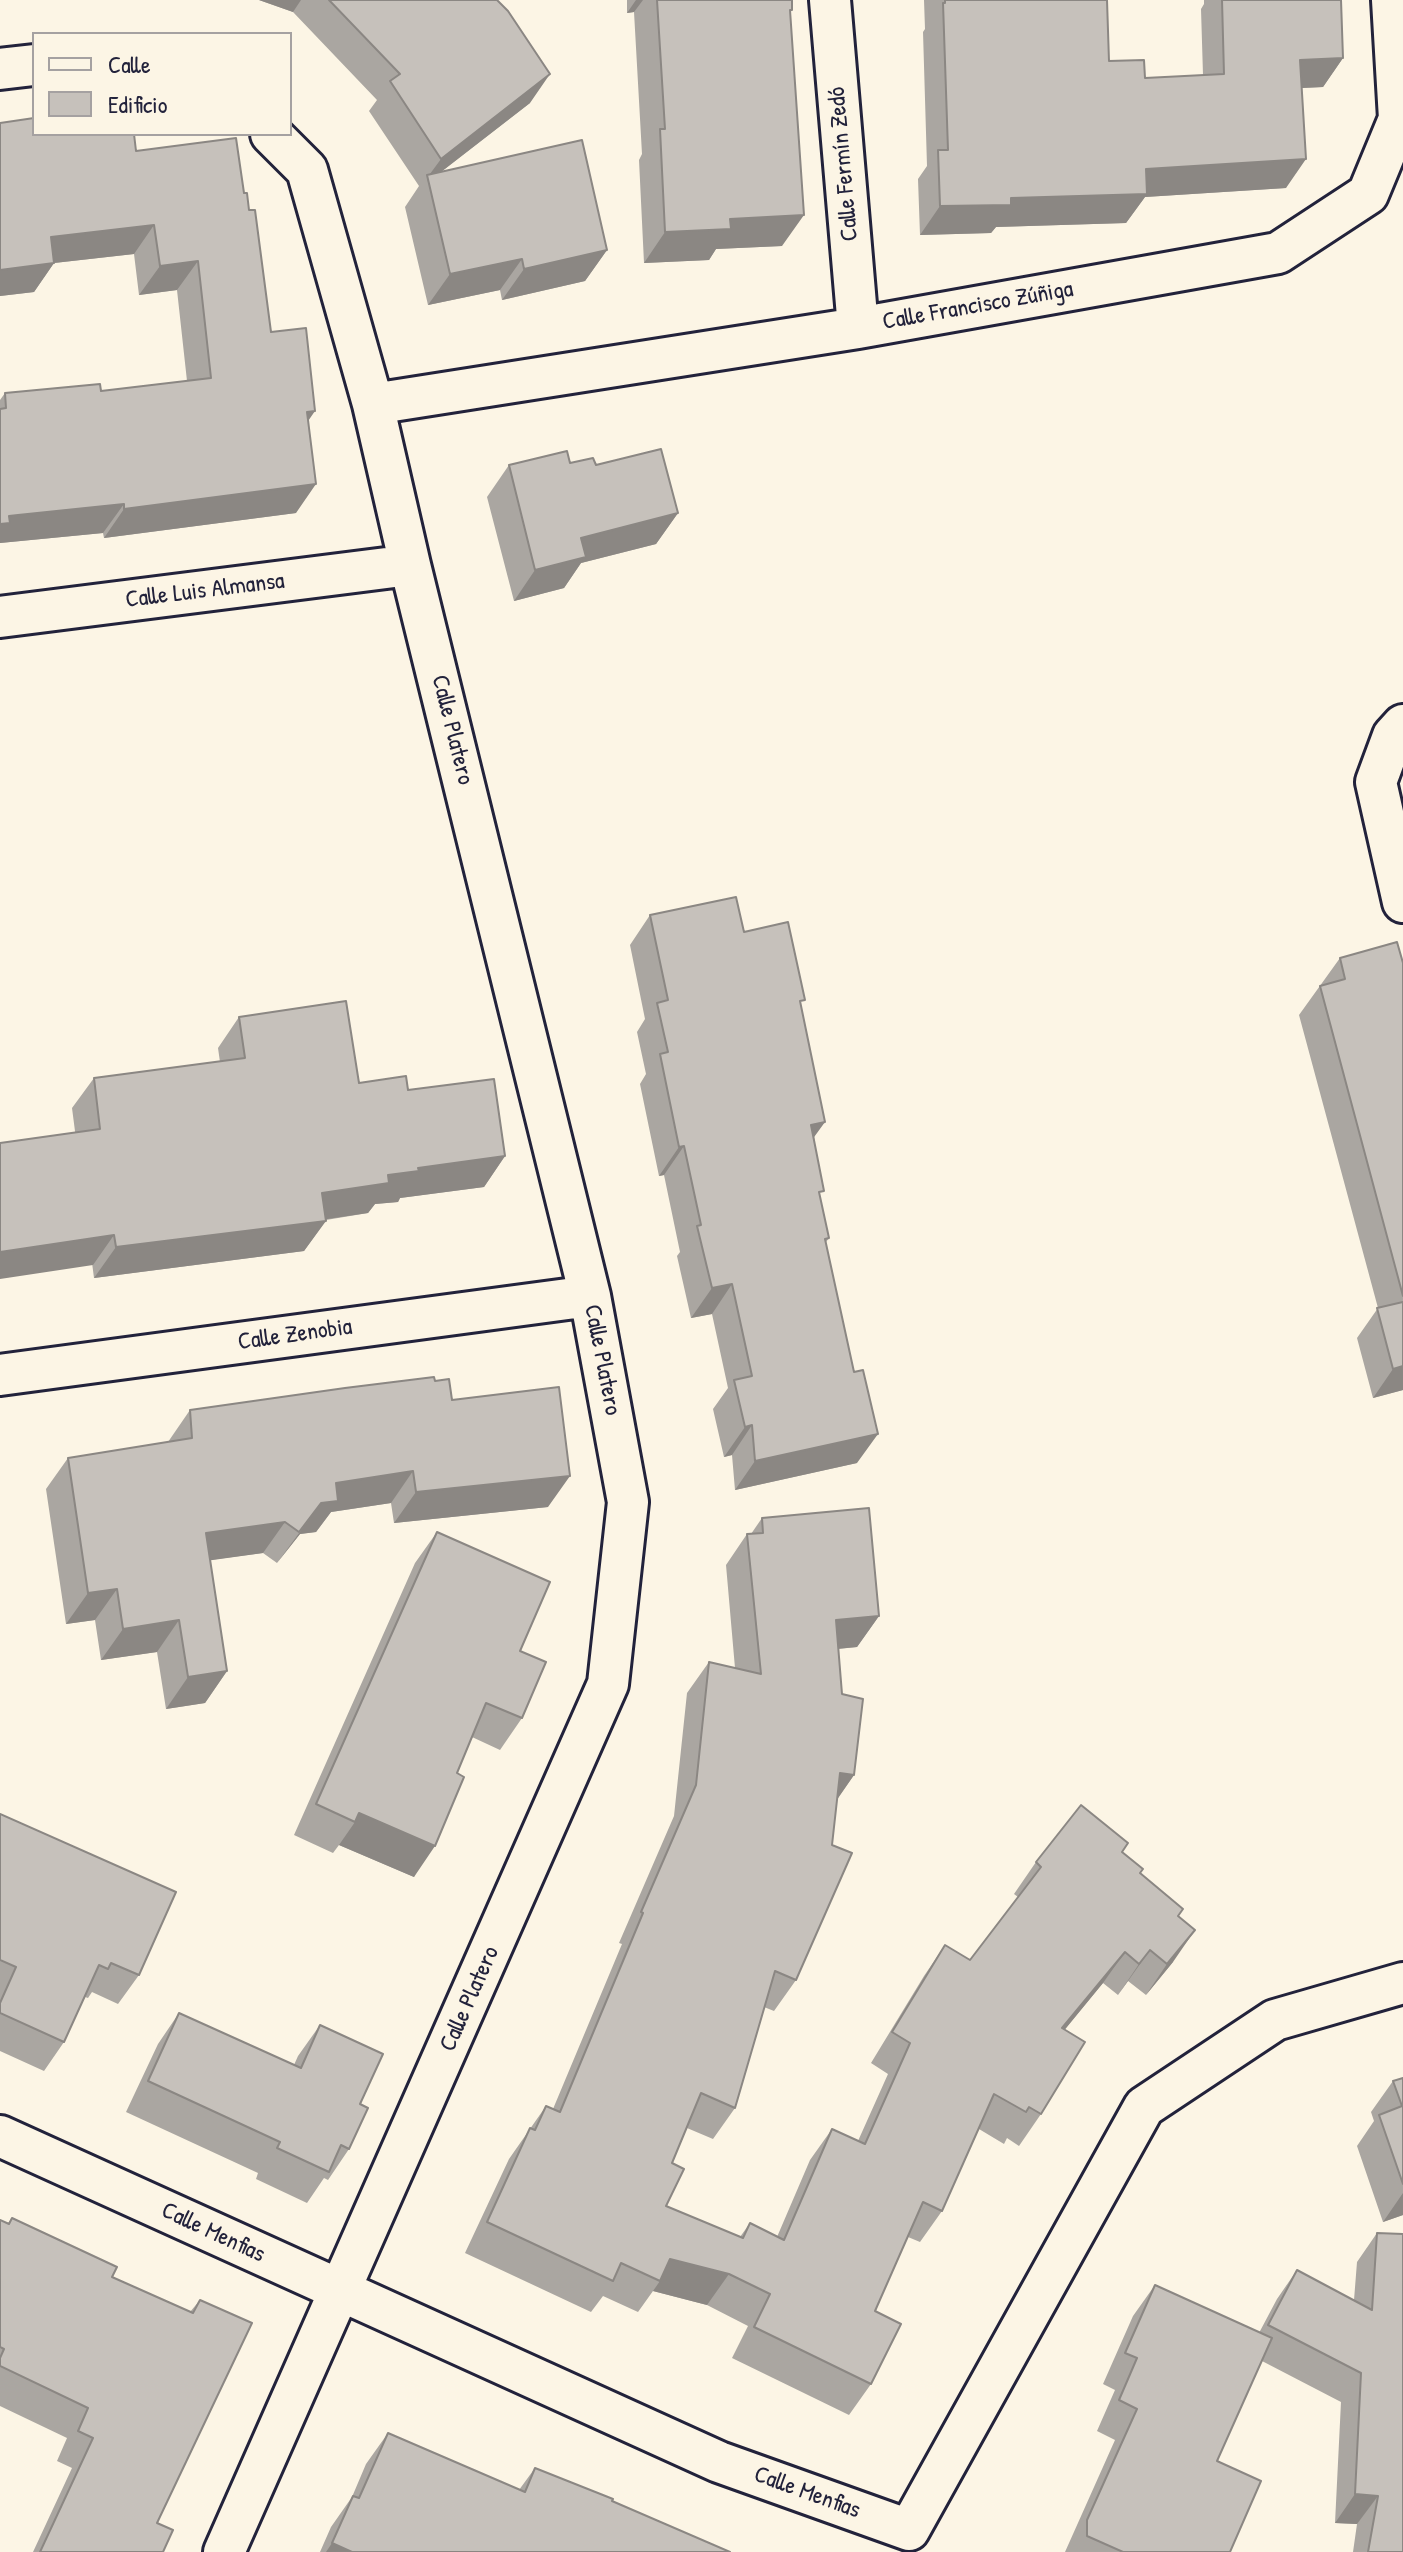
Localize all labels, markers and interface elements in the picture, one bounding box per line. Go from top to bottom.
legend [32,32,292,136]
text: Calle [108,48,150,80]
street label: Calle Fermín Zedó [823,86,865,242]
text: Edificio [108,88,167,120]
street label: Calle Francisco Zúñiga [880,275,1076,337]
street label: Calle Luis Almansa [124,567,286,615]
street label: Calle Platero [424,672,480,788]
street label: Calle Platero [577,1302,627,1418]
street label: Calle Zenobia [236,1313,354,1357]
street label: Calle Platero [434,1942,506,2056]
street label: Calle Menfias [157,2197,269,2269]
street label: Calle Menfias [750,2461,864,2525]

